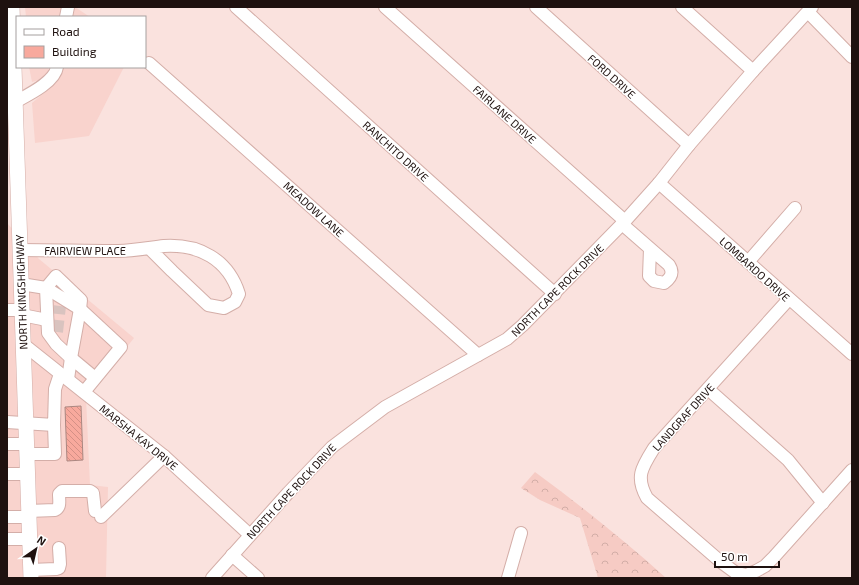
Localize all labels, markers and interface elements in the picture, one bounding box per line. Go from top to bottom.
legend [16,16,146,68]
text: Road [52,24,80,38]
text: Building [52,44,97,58]
street label: FORD DRIVE [586,51,638,101]
street label: FAIRLANE DRIVE [471,82,539,146]
street label: RANCHITO DRIVE [361,118,431,184]
street label: MEADOW LANE [281,179,347,239]
street label: NORTH KINGSHIGHWAY [12,233,30,350]
street label: LOMBARDO DRIVE [717,234,793,304]
street label: NORTH CAPE ROCK DRIVE [508,241,606,339]
street label: FAIRVIEW PLACE [44,244,126,257]
street label: LANDGRAF DRIVE [649,381,717,453]
street label: MARSHA KAY DRIVE [97,401,181,473]
street label: NORTH CAPE ROCK DRIVE [244,441,338,541]
north arrow [16,529,56,569]
text: N [35,533,49,548]
scale bar [715,543,779,569]
text: 50 m [721,549,748,563]

